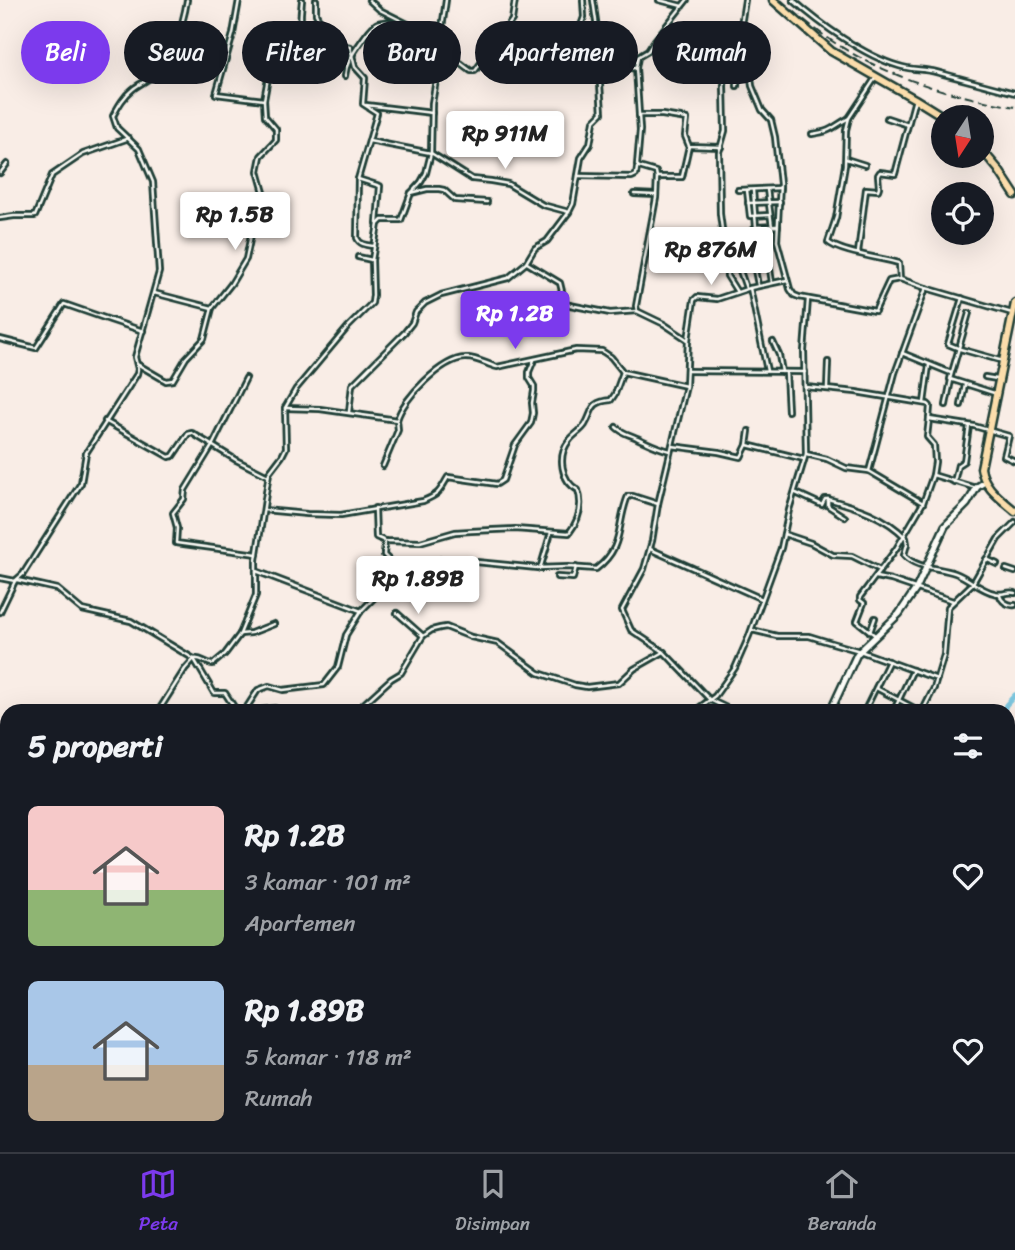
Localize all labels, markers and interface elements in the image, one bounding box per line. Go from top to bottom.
chip: Beli [21,21,110,84]
chip: Sewa [124,21,228,84]
chip: Filter [242,21,349,84]
chip: Baru [363,21,461,84]
chip: Apartemen [475,21,638,84]
chip: Rumah [652,21,771,84]
north arrow [931,105,994,168]
map controls [931,105,994,245]
pin: Rp 911M [440,111,570,171]
text: Rp 911M [462,113,548,154]
button: locate [931,182,994,245]
pin: Rp 1.5B [170,192,300,252]
text: Rp 1.5B [196,194,274,235]
pin: Rp 876M [646,228,776,287]
text: Rp 876M [665,229,757,270]
pin: Rp 1.2B [450,292,580,351]
text: Rp 1.2B [477,293,553,334]
pin: Rp 1.89B [346,556,490,616]
text: Rp 1.89B [372,558,464,599]
text: 5 properti [28,719,162,773]
icon: filters [949,727,987,765]
text: Rp 1.2B [245,808,345,862]
icon: home [84,834,168,918]
icon: heart [949,857,987,895]
text: 3 kamar · 101 m² [245,862,411,903]
text: Apartemen [245,903,355,944]
text: Rp 1.89B [245,983,364,1037]
icon: home [84,1009,168,1093]
icon: heart [949,1032,987,1070]
text: 5 kamar · 118 m² [245,1037,412,1078]
text: Rumah [245,1078,313,1119]
tab: Peta [139,1165,178,1240]
tab: Disimpan [455,1165,530,1240]
tab: Beranda [807,1165,876,1240]

